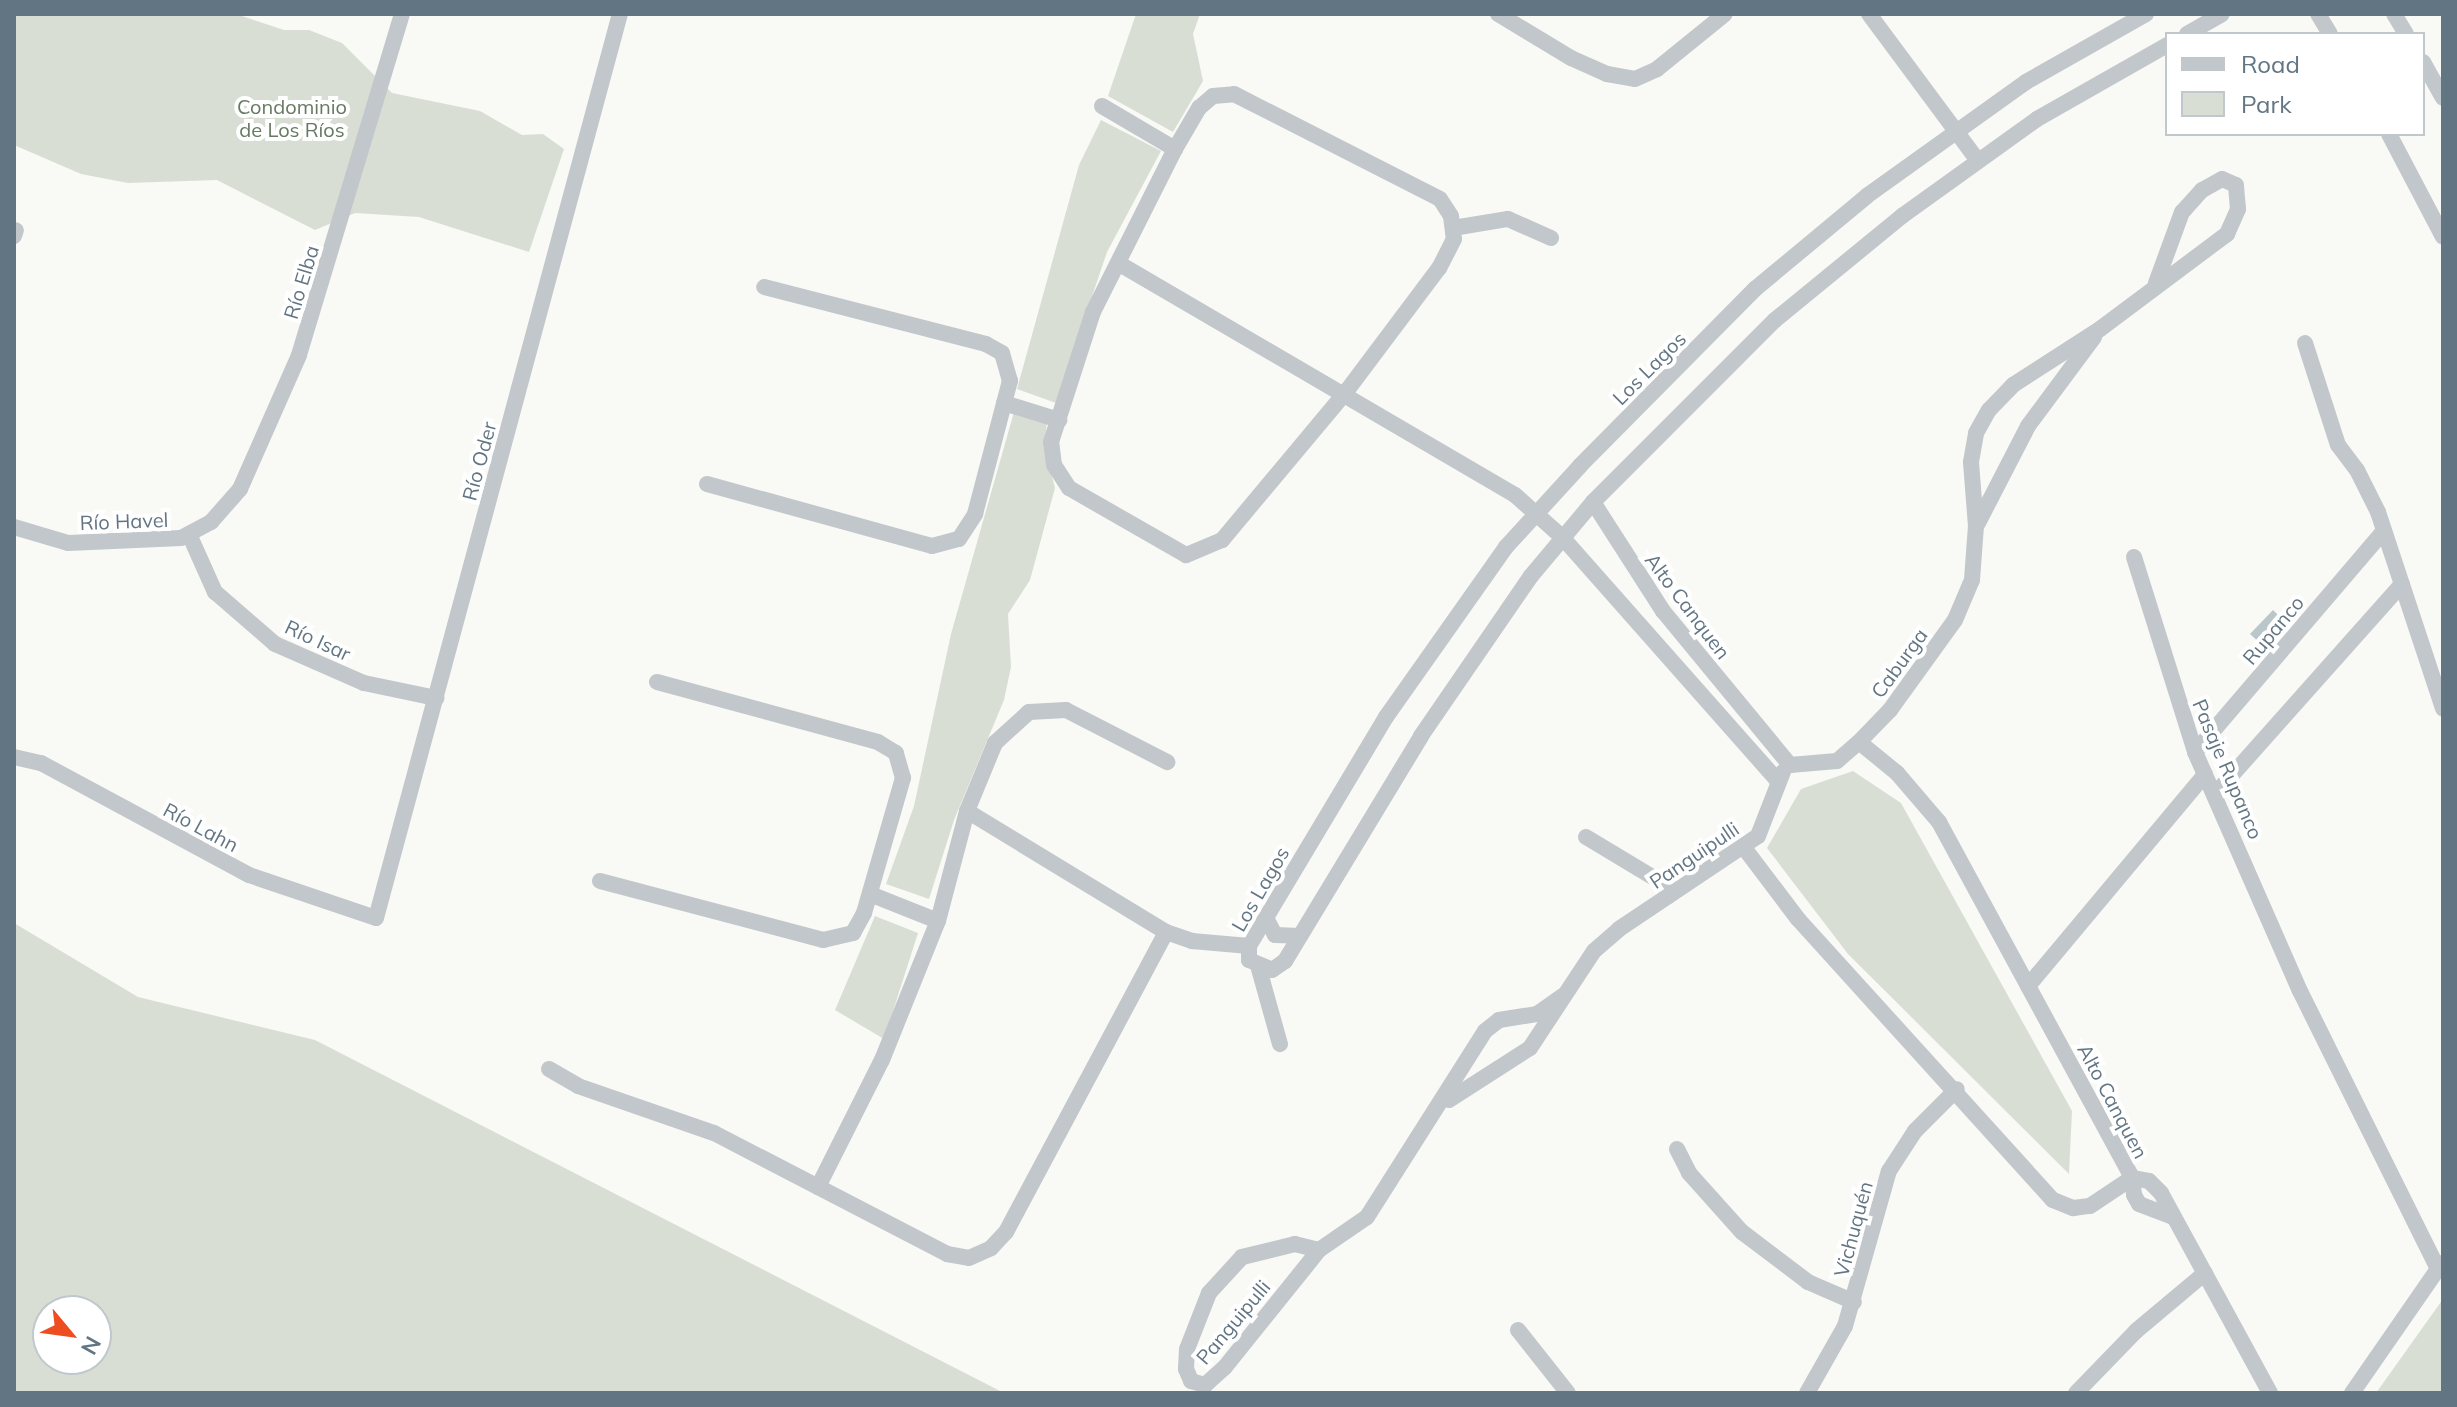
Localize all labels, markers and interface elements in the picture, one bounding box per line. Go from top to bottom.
legend [2165,32,2425,136]
text: Road [2241,49,2300,79]
text: Park [2241,89,2292,119]
park label: Condominio de Los Ríos [237,95,347,142]
street label: Río Elba [278,242,324,322]
street label: Los Lagos [1607,326,1691,410]
street label: Río Oder [457,419,501,503]
street label: Río Havel [79,507,169,535]
street label: Alto Canquen [1640,548,1736,664]
street label: Rupanco [2237,591,2309,669]
street label: Río Isar [281,614,355,666]
street label: Caburga [1866,624,1932,702]
street label: Pasaje Rupanco [2188,695,2268,843]
street label: Río Lahn [159,797,243,857]
street label: Panguipulli [1645,816,1743,894]
street label: Los Lagos [1226,842,1294,936]
street label: Alto Canquen [2073,1040,2153,1162]
street label: Vichuquén [1829,1179,1877,1279]
street label: Panguipulli [1191,1275,1275,1369]
north arrow [32,1295,112,1375]
text: N [75,1332,108,1360]

